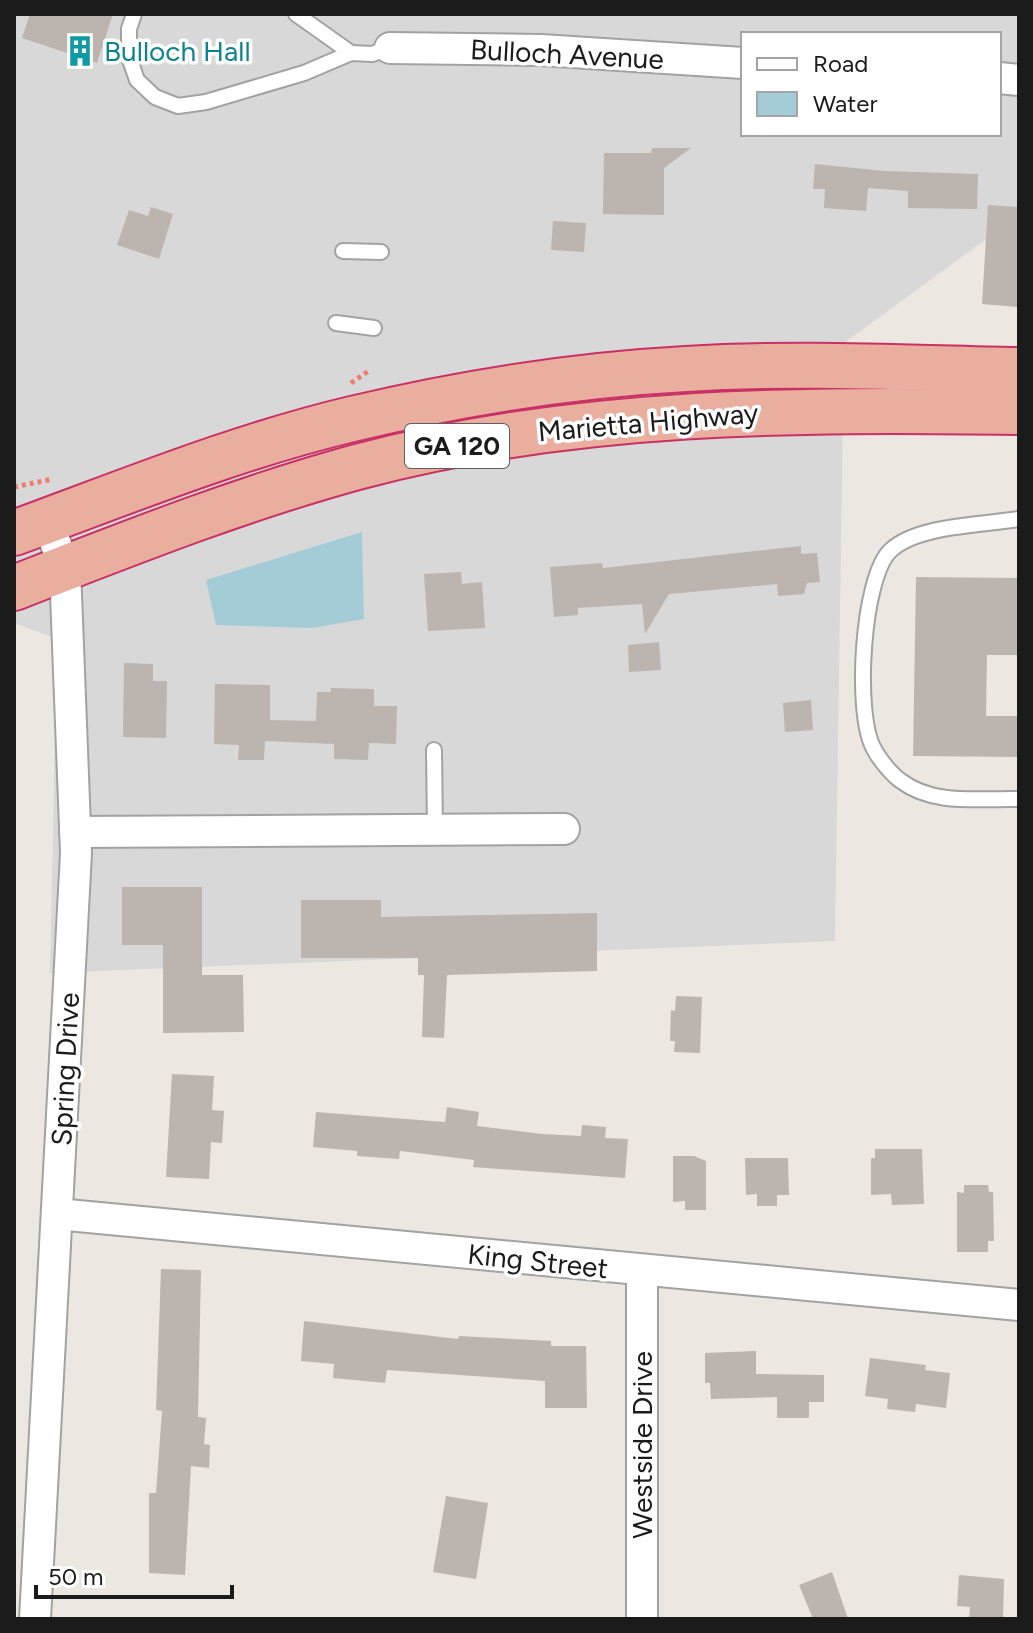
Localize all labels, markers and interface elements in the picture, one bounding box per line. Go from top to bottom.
street label: Bulloch Avenue [469,32,665,76]
legend [741,32,1001,136]
building icon: Bulloch Hall [63,34,97,68]
place label: Bulloch Hall [104,34,251,68]
text: Road [813,49,868,78]
text: Water [813,89,878,118]
street label: Marietta Highway [536,395,760,449]
road number: GA 120 [405,424,509,468]
street label: Spring Drive [44,991,86,1147]
street label: King Street [466,1237,610,1285]
street label: Westside Drive [625,1351,659,1539]
scale bar [36,1549,232,1599]
text: 50 m [48,1562,104,1591]

